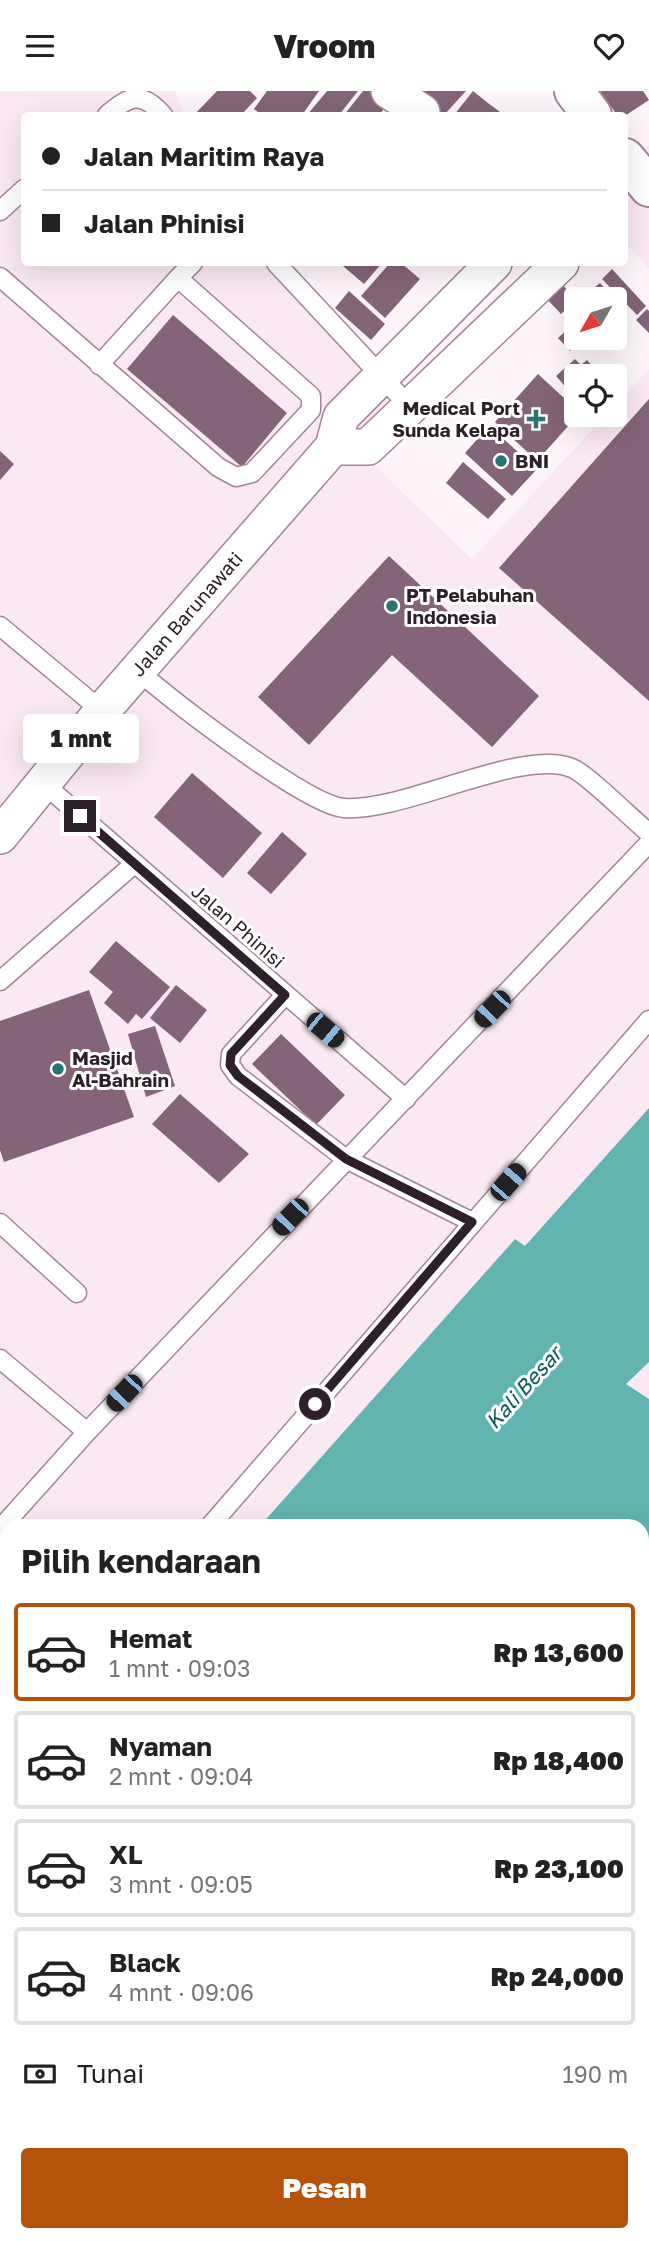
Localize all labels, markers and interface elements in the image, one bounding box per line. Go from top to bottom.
icon: menu [21,27,59,65]
text: Vroom [274,27,375,65]
icon: heart [590,27,628,65]
text: Jalan Maritim Raya [84,141,324,172]
text: Jalan Phinisi [84,208,245,239]
north arrow [564,287,626,350]
map controls [564,287,627,427]
button: locate [564,364,627,427]
place label: Medical Port Sunda Kelapa [392,396,520,441]
marker: Medical Port Sunda Kelapa [526,409,546,429]
place label: BNI [515,449,549,472]
marker: BNI [493,453,509,469]
street label: Jalan Barunawati [126,547,247,681]
place label: PT Pelabuhan Indonesia [406,583,534,628]
marker: PT Pelabuhan Indonesia [384,598,400,614]
callout: 1 mnt [22,715,138,763]
text: 1 mnt [50,724,112,752]
route end [64,800,96,832]
street label: Jalan Phinisi [187,879,290,972]
car [470,987,515,1031]
car [303,1008,348,1052]
place label: Masjid Al-Bahrain [72,1046,169,1091]
marker: Masjid Al-Bahrain [50,1061,66,1077]
car [487,1159,530,1205]
car [268,1195,313,1239]
water label: Kali Besar [480,1339,569,1434]
car [102,1370,147,1416]
route start [299,1388,331,1420]
text: Pilih kendaraan [21,1542,261,1580]
icon: car [25,1621,88,1684]
text: Hemat [109,1623,192,1654]
text: Rp 13,600 [493,1637,624,1668]
text: 1 mnt · 09:03 [109,1654,251,1682]
icon: car [25,1729,88,1792]
text: Nyaman [109,1731,212,1762]
text: Rp 18,400 [493,1745,624,1776]
text: 2 mnt · 09:04 [109,1762,253,1790]
icon: car [25,1837,88,1900]
text: XL [109,1839,143,1870]
text: Rp 23,100 [494,1853,624,1884]
text: 3 mnt · 09:05 [109,1870,253,1898]
icon: car [25,1945,88,2008]
text: Black [109,1947,181,1978]
text: Rp 24,000 [490,1961,624,1992]
text: 4 mnt · 09:06 [109,1978,254,2006]
icon: cash [21,2055,59,2093]
text: Tunai [77,2058,144,2089]
text: 190 m [563,2060,628,2088]
button: Pesan [21,2148,628,2228]

